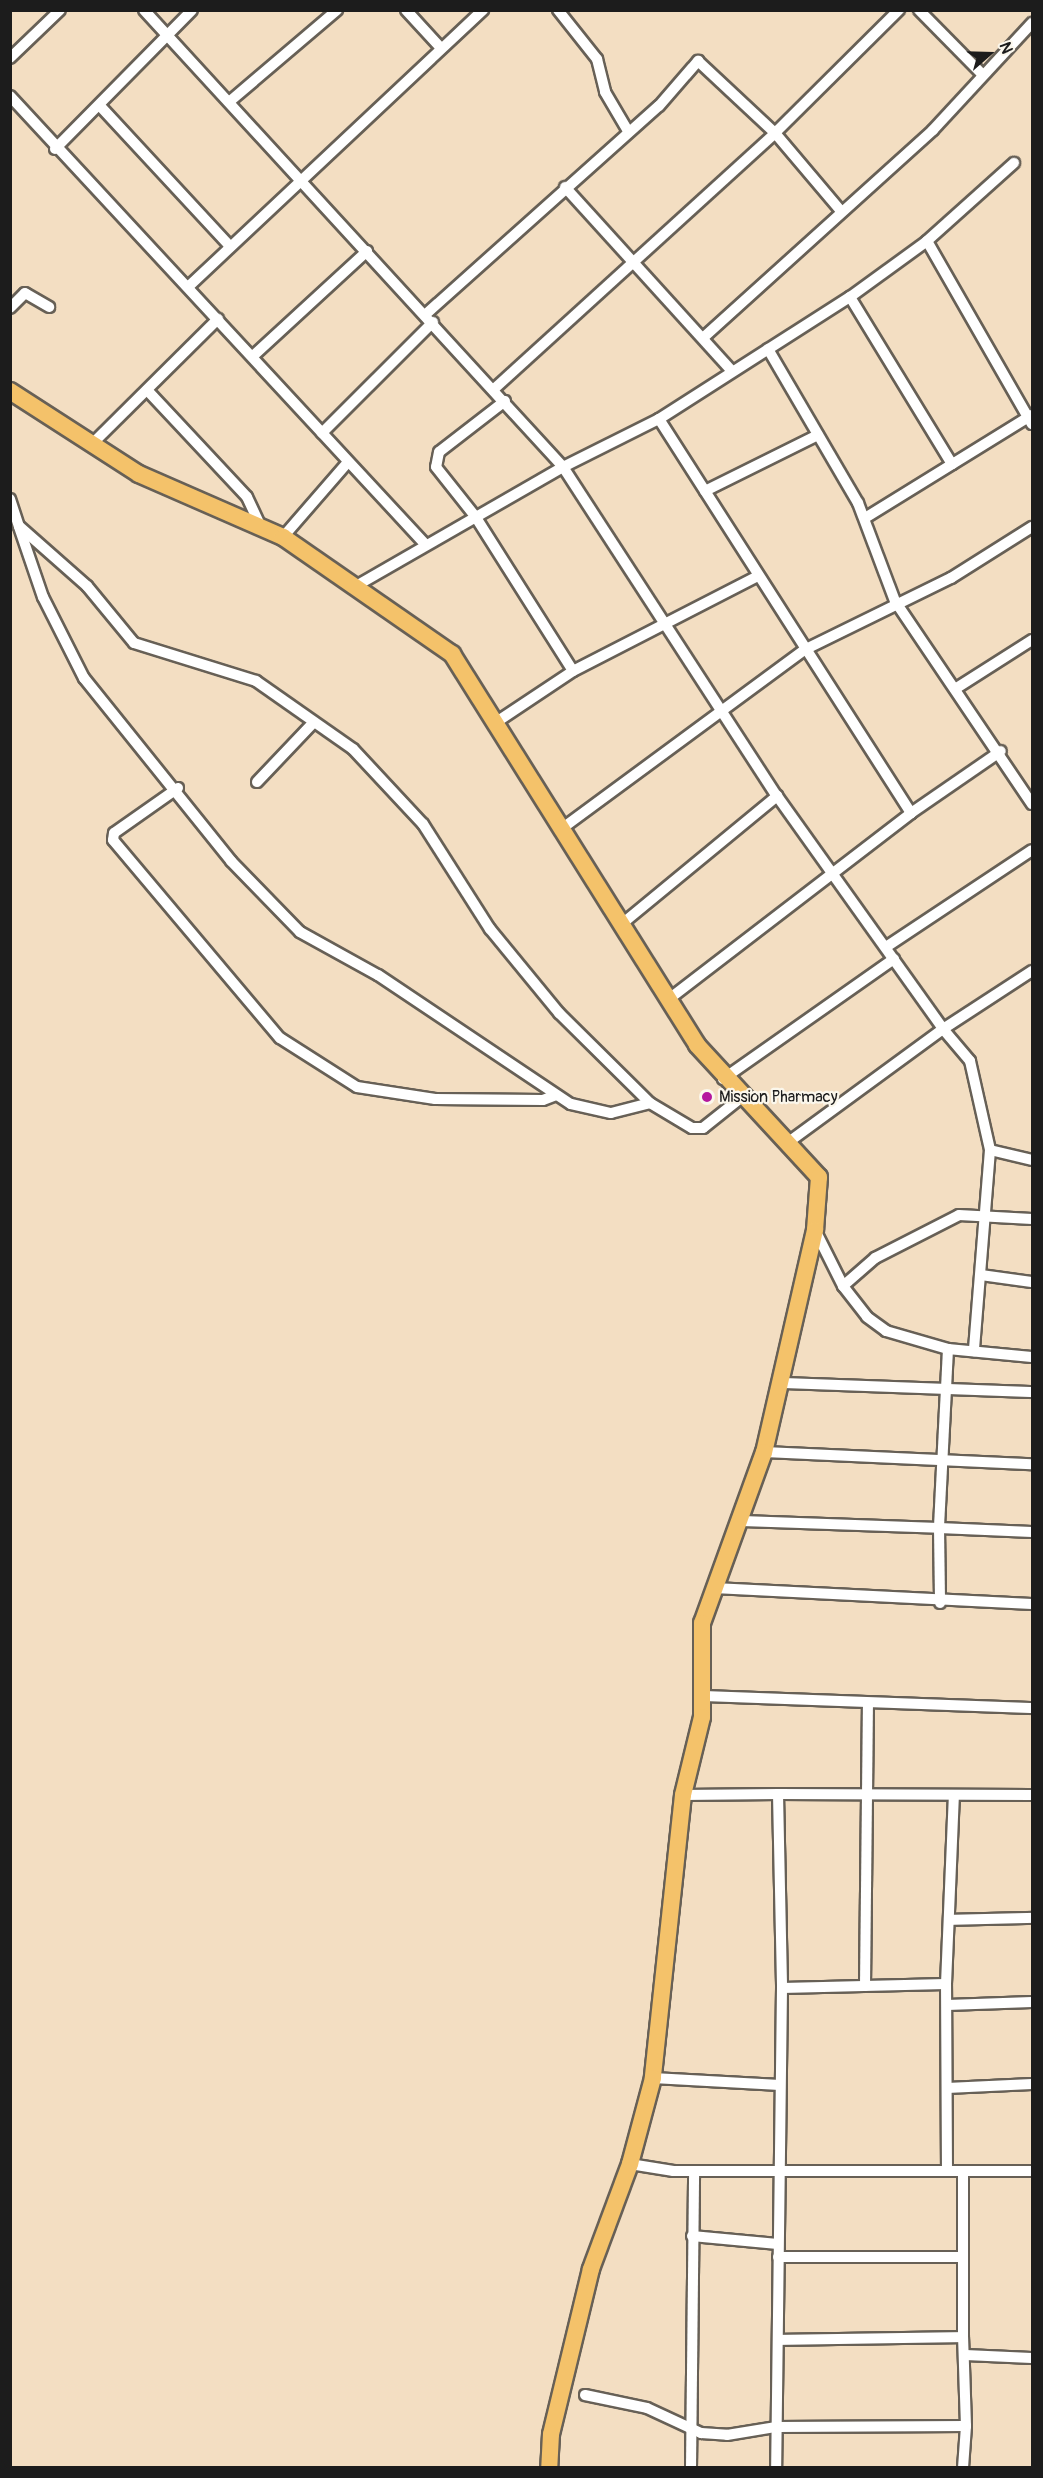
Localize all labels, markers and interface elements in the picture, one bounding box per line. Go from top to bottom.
north arrow [959,24,1019,84]
text: N [995,39,1017,56]
place label: Mission Pharmacy [719,1087,838,1107]
marker: Mission Pharmacy [700,1090,714,1104]

